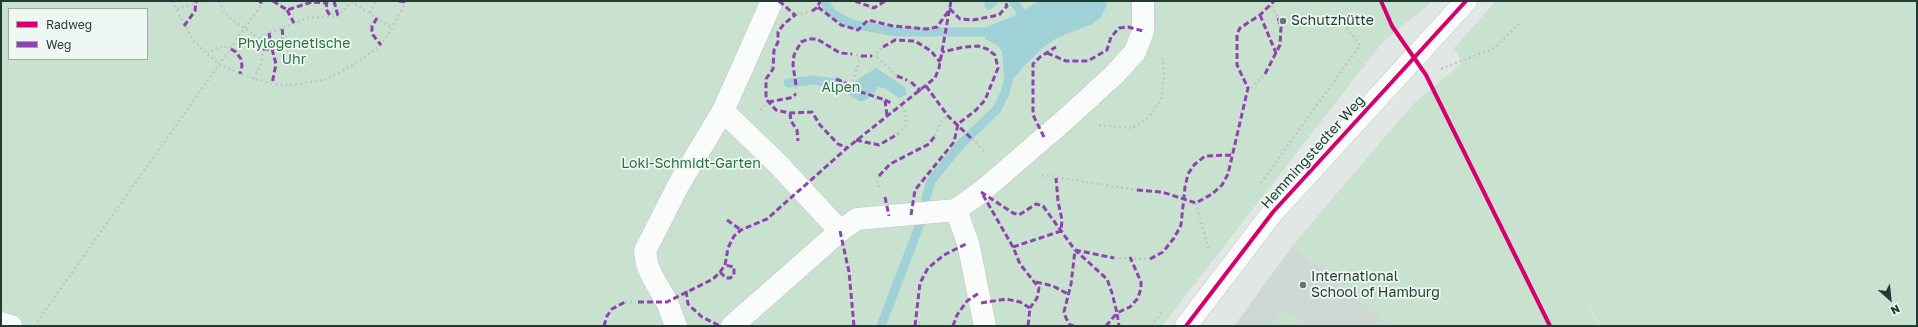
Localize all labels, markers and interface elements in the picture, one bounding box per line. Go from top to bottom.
legend [8,8,148,60]
place label: Schutzhütte [1291,13,1374,29]
marker: Schutzhütte [1278,16,1288,26]
text: Radweg [46,17,92,32]
park label: Phylogenetische Uhr [238,36,350,68]
text: Weg [46,37,71,52]
park label: Alpen [822,80,860,96]
street label: Hemmingstedter Weg [1258,92,1368,212]
park label: Loki-Schmidt-Garten [621,156,761,172]
place label: International School of Hamburg [1311,269,1440,302]
north arrow [1870,279,1910,319]
marker: International School of Hamburg [1298,280,1308,290]
text: N [1889,302,1902,318]

